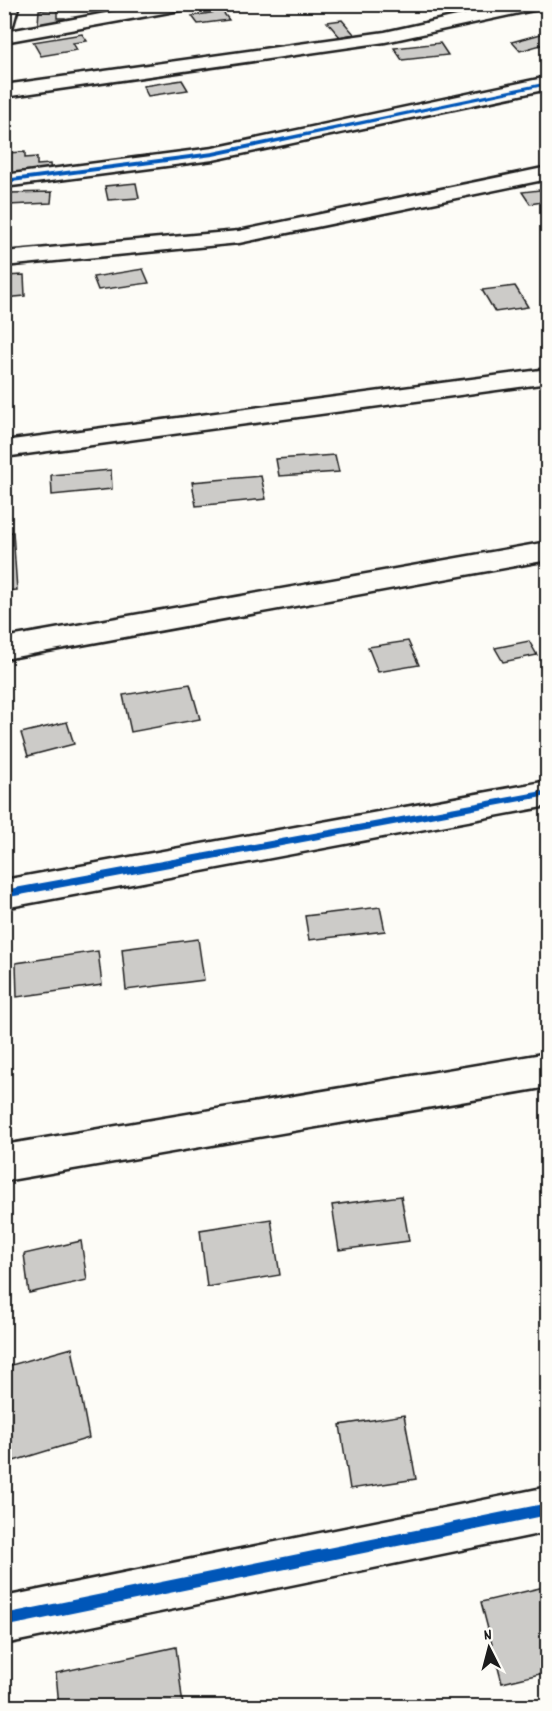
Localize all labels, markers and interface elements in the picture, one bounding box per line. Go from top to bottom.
north arrow [459,1618,519,1678]
text: N [483,1624,493,1647]

